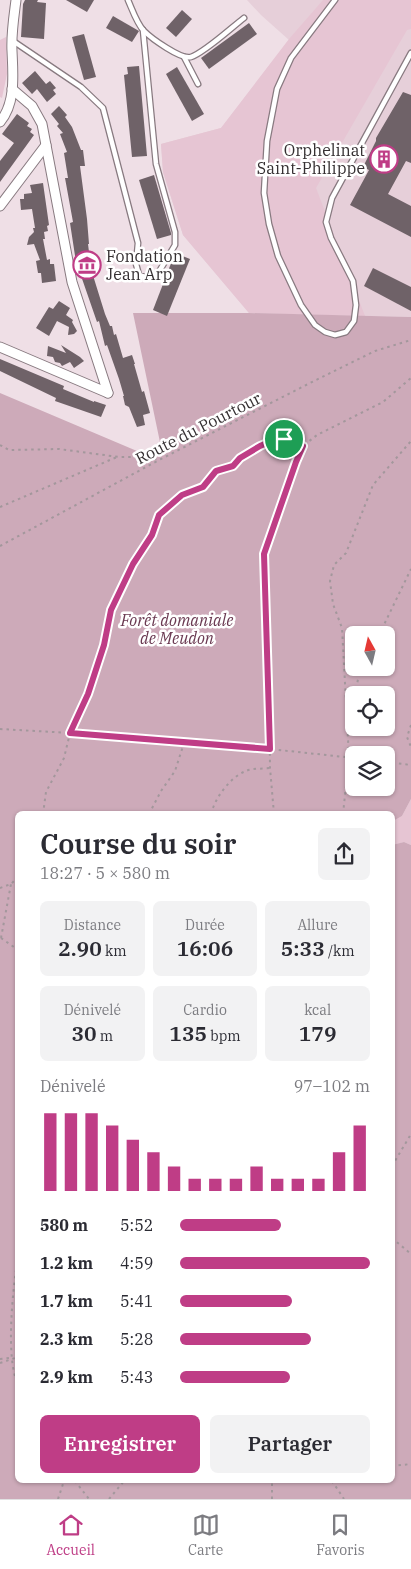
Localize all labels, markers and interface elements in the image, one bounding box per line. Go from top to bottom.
place label: Orphelinat Saint-Philippe [257,140,365,178]
building icon: Orphelinat Saint-Philippe [369,144,399,174]
place label: Fondation Jean Arp [106,246,183,284]
museum icon: Fondation Jean Arp [72,250,102,280]
street label: Route du Pourtour [132,388,264,468]
pin [263,418,305,460]
icon: arrive [270,425,298,453]
park label: Forêt domaniale de Meudon [120,610,233,648]
north arrow [345,626,395,676]
map controls [345,626,395,796]
button: locate [345,686,395,736]
button: layers [345,746,395,796]
text: Course du soir [40,825,236,862]
button: share [318,828,370,880]
text: 18:27 · 5 × 580 m [40,863,170,883]
text: Distance [64,916,121,934]
text: Durée [185,916,225,934]
text: Allure [298,916,338,934]
text: 2.90 [58,934,102,962]
text: 16:06 [177,934,233,962]
text: 5:33 [281,934,325,962]
text: km [102,942,127,960]
text: /km [325,942,355,960]
text: Dénivelé [64,1001,121,1019]
text: Cardio [183,1001,227,1019]
text: kcal [304,1001,331,1019]
text: 30 [71,1019,97,1047]
text: 135 [169,1019,207,1047]
text: 179 [299,1019,337,1047]
text: m [97,1027,113,1045]
text: bpm [207,1027,241,1045]
text: Dénivelé [40,1076,105,1096]
text: 97–102 m [294,1076,370,1096]
text: 580 m [40,1215,88,1235]
text: 5:52 [120,1215,153,1235]
text: 1.2 km [40,1253,93,1273]
text: 4:59 [120,1253,153,1273]
text: 1.7 km [40,1291,93,1311]
text: 5:41 [120,1291,153,1311]
text: 2.3 km [40,1329,93,1349]
text: 5:28 [120,1329,153,1349]
text: 2.9 km [40,1367,93,1387]
text: 5:43 [120,1367,153,1387]
button: Enregistrer [40,1415,200,1473]
button: Partager [210,1415,370,1473]
tab: Accueil [46,1511,95,1559]
tab: Carte [188,1511,223,1559]
tab: Favoris [316,1511,365,1559]

